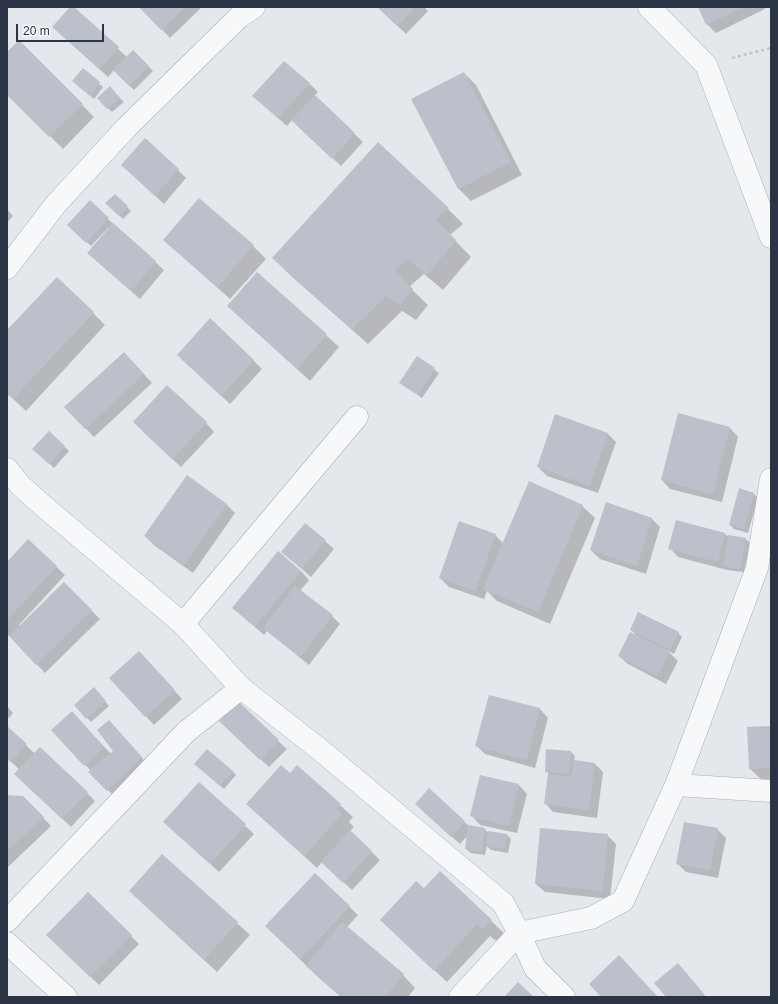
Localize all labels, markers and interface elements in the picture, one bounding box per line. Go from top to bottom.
scale bar [18,16,106,42]
text: 20 m [23,24,50,38]

